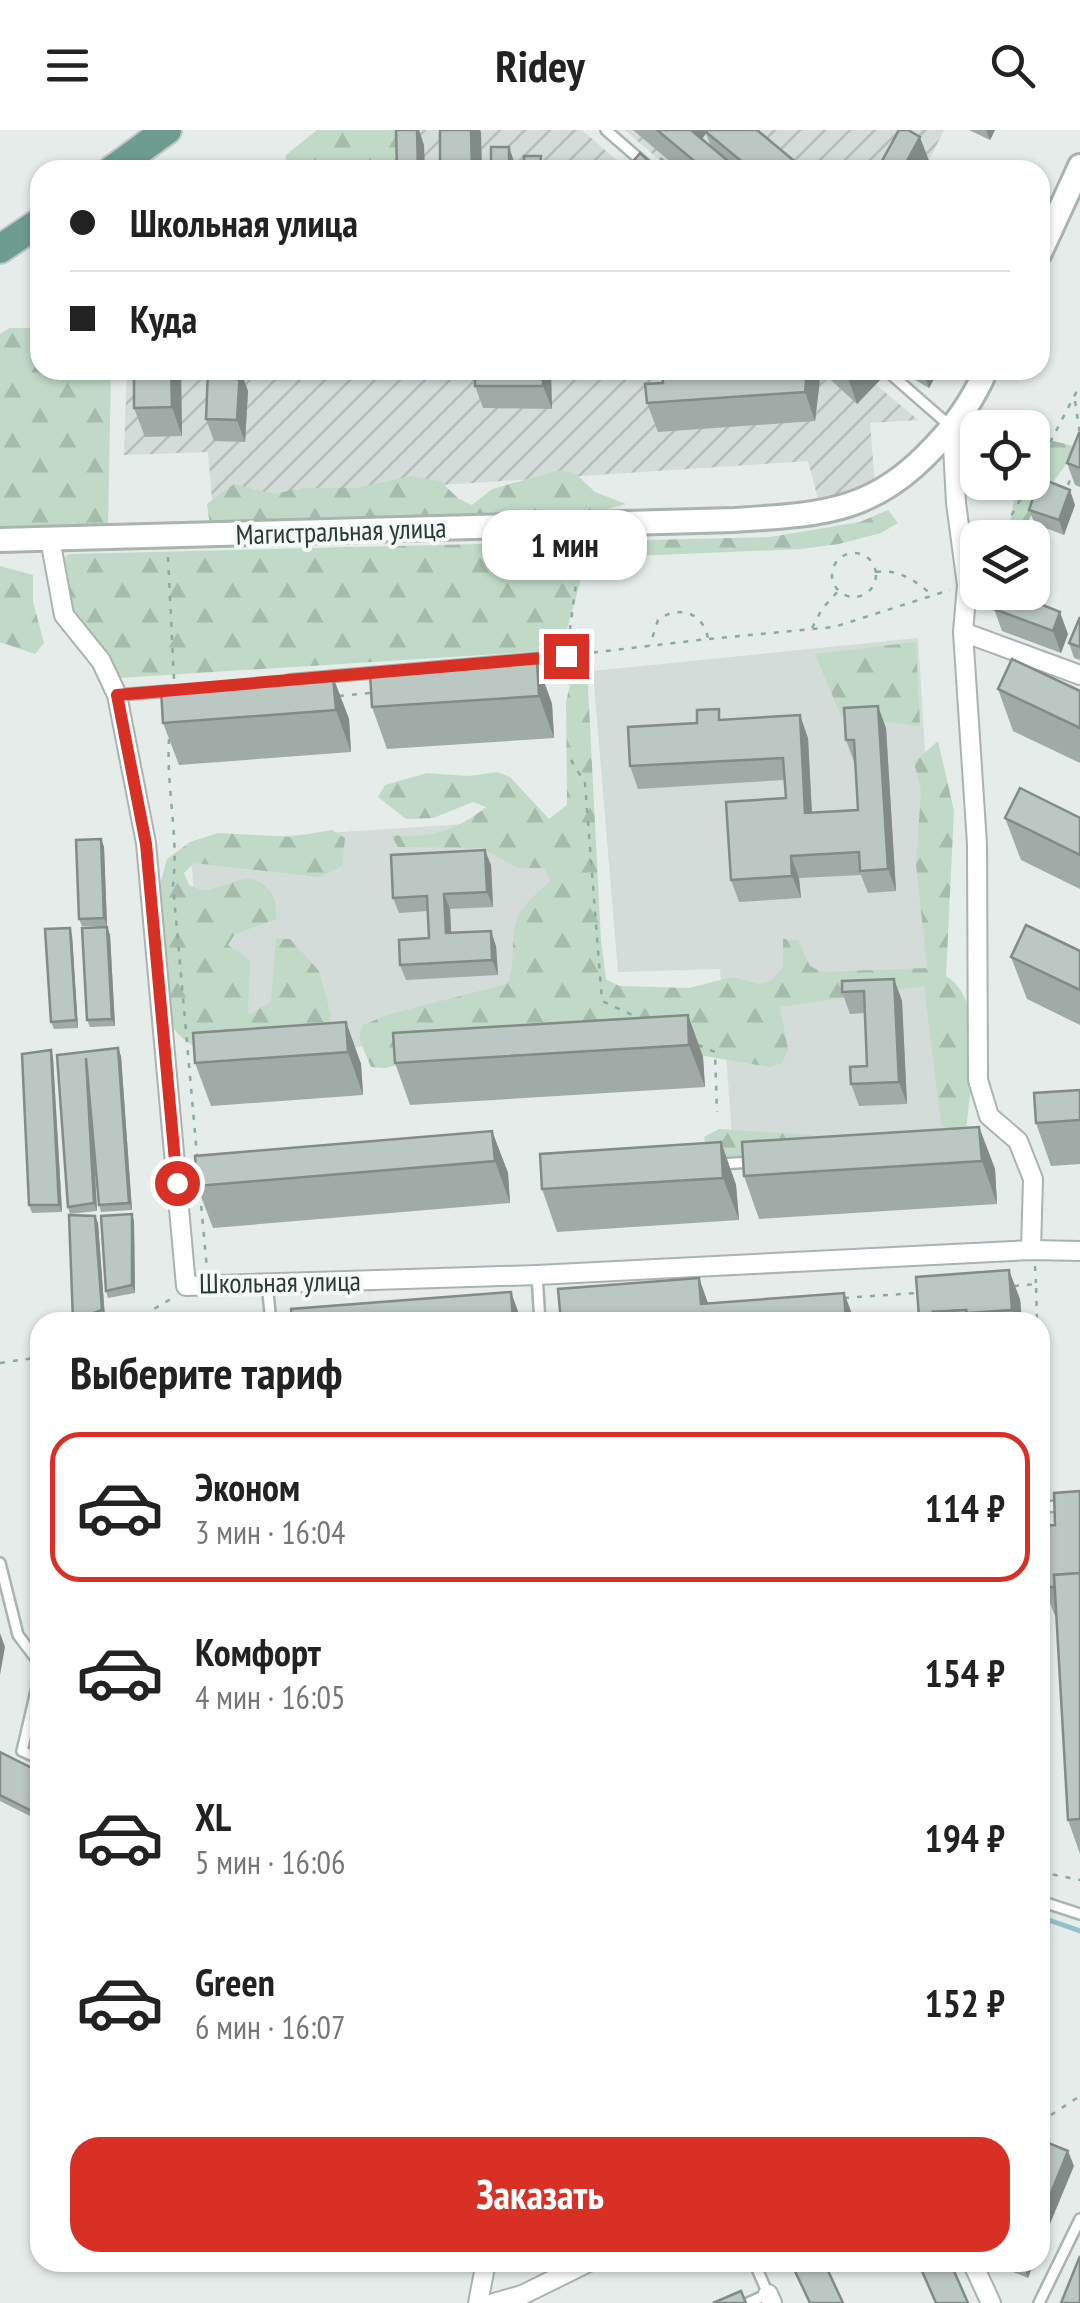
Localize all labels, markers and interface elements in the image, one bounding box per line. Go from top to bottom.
text: Ridey [495,36,585,94]
icon: menu [40,38,95,93]
icon: search [985,38,1040,93]
text: Школьная улица [130,198,358,247]
text: Куда [130,294,197,343]
map controls [960,410,1050,610]
button: locate [960,410,1050,500]
street label: Магистральная улица [235,508,447,553]
callout: 1 мин [484,511,648,581]
button: layers [960,520,1050,610]
text: 1 мин [530,524,599,566]
route end [544,634,589,679]
route start [155,1161,200,1206]
street label: Школьная улица [199,1262,361,1301]
text: Выберите тариф [70,1343,342,1401]
icon: car [75,1462,165,1552]
text: Эконом [195,1462,300,1511]
text: 114 ₽ [925,1483,1005,1532]
text: 3 мин · 16:04 [195,1511,345,1553]
icon: car [75,1627,165,1717]
text: Комфорт [195,1627,321,1676]
text: 154 ₽ [925,1648,1005,1697]
text: 4 мин · 16:05 [195,1676,345,1718]
icon: car [75,1792,165,1882]
text: XL [195,1792,231,1841]
text: 194 ₽ [925,1813,1005,1862]
text: 5 мин · 16:06 [195,1841,345,1883]
icon: car [75,1957,165,2047]
text: Green [195,1957,275,2006]
text: 152 ₽ [925,1978,1005,2027]
text: 6 мин · 16:07 [195,2006,345,2048]
button: Заказать [70,2137,1010,2252]

